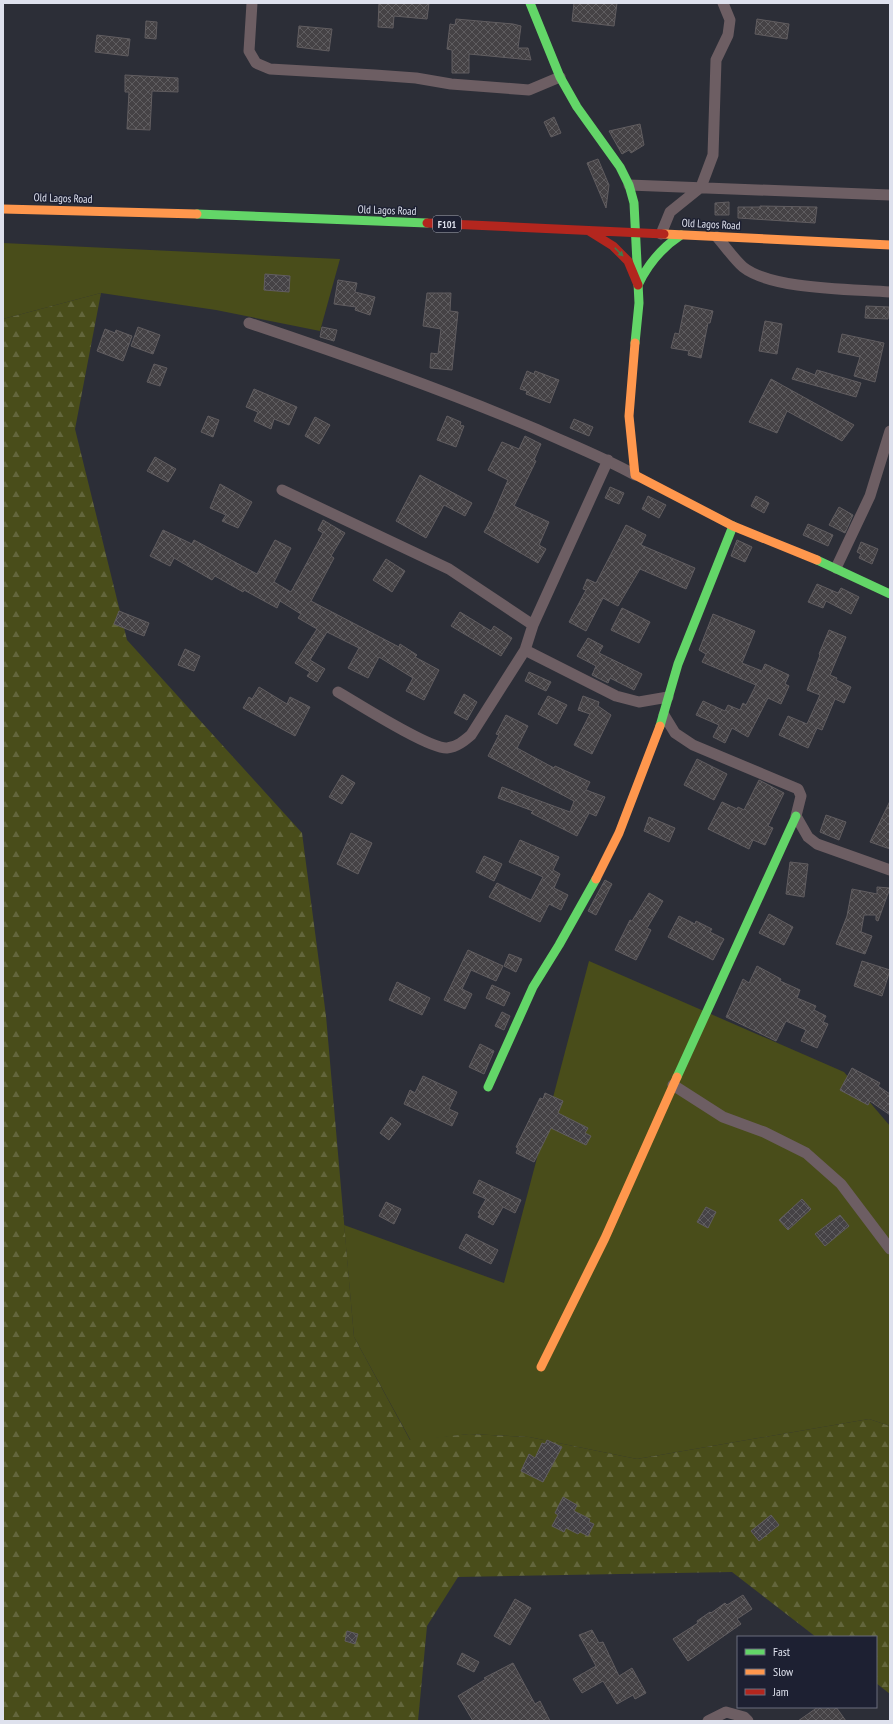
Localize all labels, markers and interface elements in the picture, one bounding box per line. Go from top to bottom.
street label: Old Lagos Road [33,190,93,206]
street label: Old Lagos Road [357,202,417,218]
street label: Old Lagos Road [681,215,741,233]
road number: F101 [433,216,461,232]
one-way arrow [614,247,624,257]
legend [737,1636,877,1708]
text: Fast [773,1644,791,1659]
text: Slow [773,1664,794,1679]
text: Jam [772,1684,789,1699]

